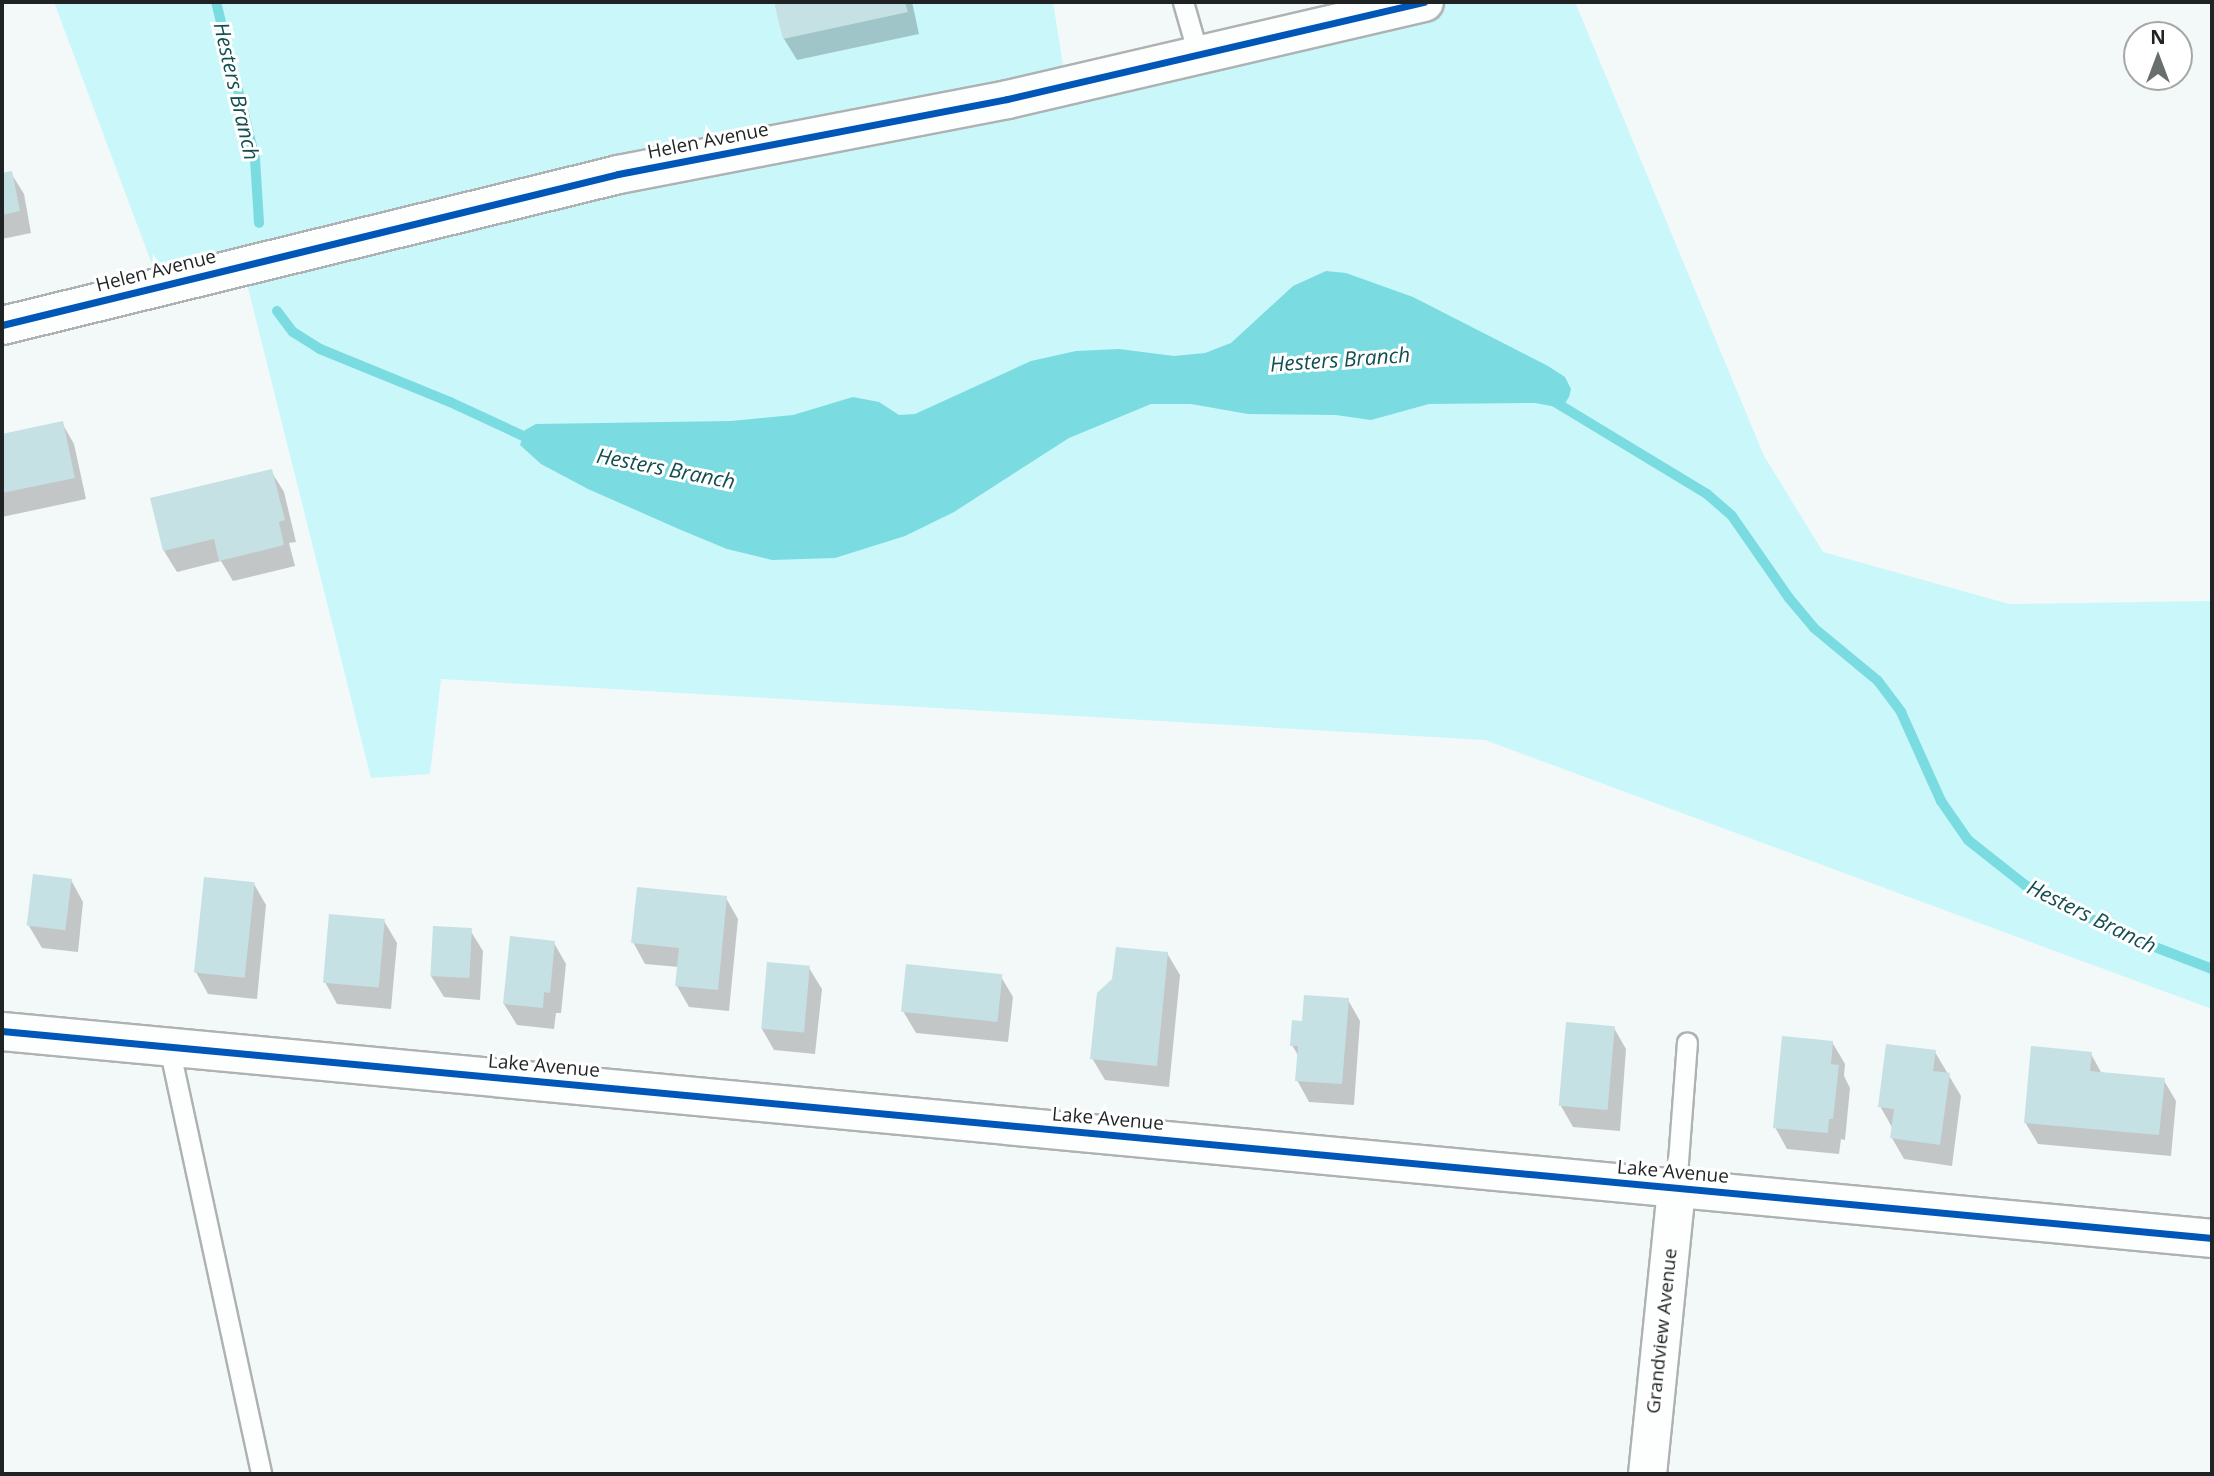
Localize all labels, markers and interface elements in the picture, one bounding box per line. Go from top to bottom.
water label: Hesters Branch [209,20,265,162]
north arrow [2123,21,2193,91]
text: N [2150,24,2166,50]
street label: Helen Avenue [646,118,770,164]
street label: Helen Avenue [94,245,218,297]
water label: Hesters Branch [1269,342,1411,376]
water label: Hesters Branch [595,442,737,494]
water label: Hesters Branch [2023,874,2161,958]
street label: Lake Avenue [487,1050,601,1082]
street label: Lake Avenue [1051,1103,1165,1135]
street label: Lake Avenue [1616,1156,1730,1188]
street label: Grandview Avenue [1642,1247,1682,1415]

